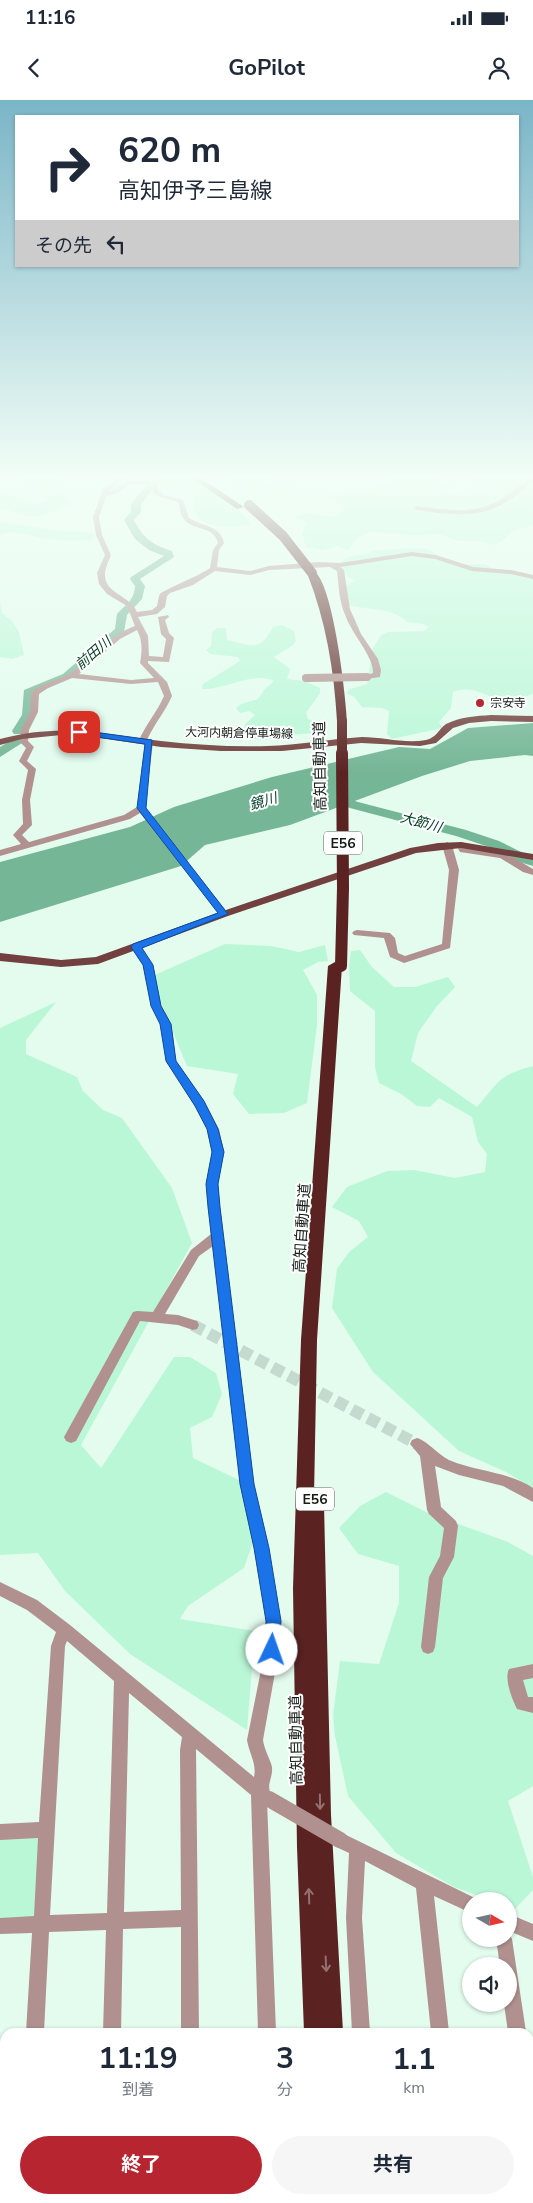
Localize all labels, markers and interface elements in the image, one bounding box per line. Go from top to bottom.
text: 11:16 [25,5,75,31]
text: GoPilot [228,53,305,83]
icon: back [20,54,48,82]
icon: person [485,54,513,82]
text: 620 m [118,127,221,174]
icon: right [35,135,100,200]
text: 高知伊予三島線 [118,176,272,206]
icon: left [102,230,130,258]
text: その先 [35,233,92,259]
water label: 前田川 [71,631,117,674]
place label: 宗安寺 [490,695,526,711]
marker: 宗安寺 [474,697,486,709]
pin [58,711,100,753]
icon: arrive [65,718,93,746]
street label: 高知自動車道 [309,721,331,811]
street label: 大河内朝倉停車場線 [185,724,293,742]
water label: 鏡川 [247,788,281,814]
water label: 大節川 [398,808,446,838]
road number: E56 [324,831,362,854]
street label: 高知自動車道 [289,1182,315,1274]
road number: E56 [296,1488,334,1510]
position arrow [245,1623,297,1675]
street label: 高知自動車道 [285,1695,307,1785]
one-way arrow [315,1793,325,1809]
one-way arrow [305,1889,314,1905]
north arrow [462,1892,518,1948]
map controls [462,1892,517,2012]
one-way arrow [322,1956,331,1972]
button: sound [462,1957,517,2012]
text: 11:19 [98,2038,178,2079]
text: 3 [276,2038,294,2079]
text: 1.1 [392,2039,436,2080]
text: km [403,2077,425,2099]
text: 到着 [122,2079,154,2101]
text: 分 [277,2079,293,2101]
button: 終了 [20,2136,262,2194]
button: 共有 [272,2136,514,2194]

